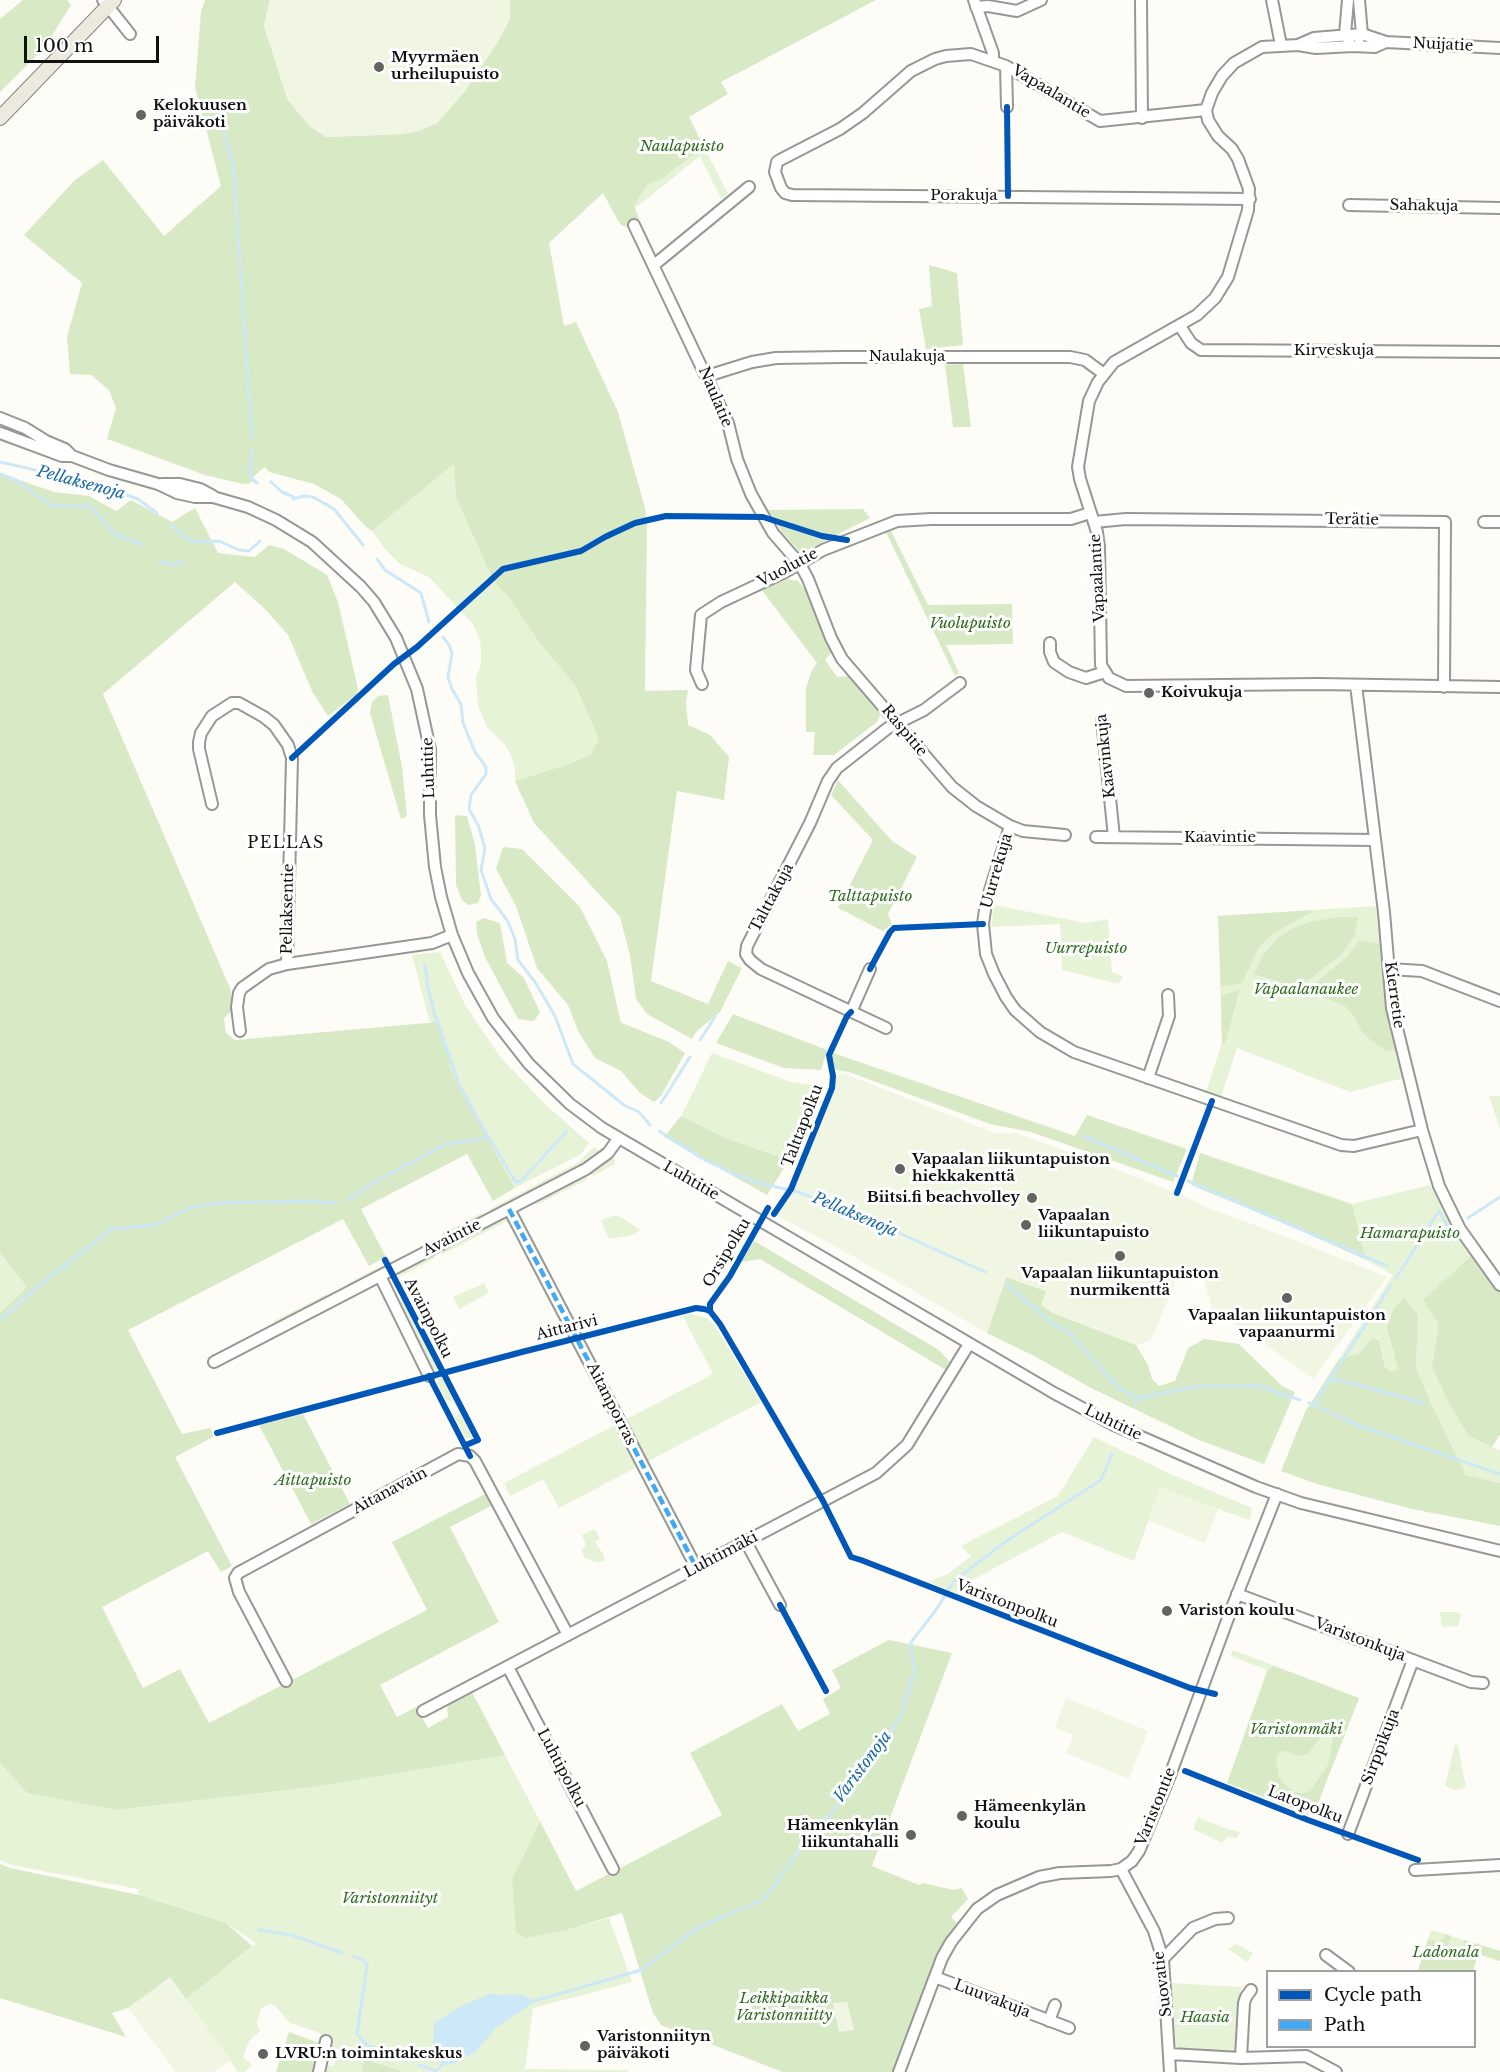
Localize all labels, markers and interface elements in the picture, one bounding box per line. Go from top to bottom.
scale bar [27,24,162,62]
street label: Nuijatie [1412,34,1474,56]
text: 100 m [35,35,93,57]
place label: Myyrmäen urheilupuisto [391,49,499,84]
marker: Myyrmäen urheilupuisto [372,60,386,74]
street label: Vapaalantie [1008,62,1094,122]
place label: Kelokuusen päiväkoti [153,97,247,132]
marker: Kelokuusen päiväkoti [134,108,148,122]
park label: Naulapuisto [640,138,724,156]
street label: Porakuja [930,187,998,205]
street label: Sahakuja [1389,196,1459,216]
street label: Kirveskuja [1294,342,1374,360]
street label: Naulakuja [869,348,945,366]
street label: Naulatie [694,364,736,430]
water label: Pellaksenoja [35,462,127,504]
street label: Terätie [1325,511,1379,529]
street label: Vapaalantie [1087,533,1109,623]
street label: Vuolutie [755,545,821,591]
park label: Vuolupuisto [929,615,1011,633]
place label: Koivukuja [1161,684,1242,702]
marker: Koivukuja [1142,686,1156,700]
street label: Raspitie [877,702,931,760]
street label: Kaavinkuja [1093,713,1119,799]
street label: Luhtitie [419,737,439,799]
street label: Kaavintie [1184,829,1256,847]
street label: Uurrekuja [978,831,1016,911]
district label: PELLAS [247,833,325,853]
street label: Talttakuja [746,860,798,936]
street label: Pellaksentie [278,863,298,955]
park label: Talttapuisto [828,888,912,906]
park label: Uurrepuisto [1045,940,1127,958]
street label: Kierretie [1380,960,1408,1030]
park label: Vapaalanaukee [1254,981,1358,999]
street label: Talttapolku [779,1082,827,1170]
place label: Vapaalan liikuntapuiston hiekkakenttä [912,1151,1110,1186]
street label: Luhtitie [660,1158,722,1204]
marker: Vapaalan liikuntapuiston hiekkakenttä [893,1162,907,1176]
water label: Pellaksenoja [810,1188,900,1242]
place label: Biitsi.fi beachvolley [867,1189,1020,1207]
marker: Biitsi.fi beachvolley [1025,1191,1039,1205]
place label: Vapaalan liikuntapuisto [1038,1207,1149,1242]
street label: Orsipolku [699,1215,755,1291]
street label: Avaintie [420,1216,484,1260]
marker: Vapaalan liikuntapuisto [1019,1218,1033,1232]
park label: Hamarapuisto [1360,1225,1460,1243]
marker: Vapaalan liikuntapuiston nurmikenttä [1113,1249,1127,1263]
place label: Vapaalan liikuntapuiston nurmikenttä [1021,1265,1219,1300]
street label: Avainpolku [400,1275,456,1361]
marker: Vapaalan liikuntapuiston vapaanurmi [1280,1291,1294,1305]
place label: Vapaalan liikuntapuiston vapaanurmi [1188,1307,1386,1342]
street label: Aittarivi [534,1312,600,1344]
street label: Aitanporras [582,1360,640,1448]
street label: Luhtitie [1081,1401,1145,1445]
street label: Aitanavain [350,1464,430,1518]
park label: Aittapuisto [275,1472,351,1490]
street label: Luhtimäki [681,1528,761,1582]
street label: Varistonpolku [954,1576,1060,1632]
place label: Variston koulu [1179,1602,1295,1620]
marker: Variston koulu [1160,1604,1174,1618]
street label: Varistonkuja [1312,1614,1408,1666]
street label: Sirppikuja [1358,1707,1404,1787]
park label: Varistonmäki [1250,1721,1342,1739]
street label: Luhtipolku [533,1726,589,1810]
water label: Varistonoja [830,1728,896,1806]
street label: Varistontie [1132,1765,1180,1849]
street label: Latopolku [1265,1782,1345,1828]
place label: Hämeenkylän koulu [974,1798,1086,1833]
marker: Hämeenkylän koulu [955,1809,969,1823]
place label: Hämeenkylän liikuntahalli [787,1817,899,1852]
marker: Hämeenkylän liikuntahalli [904,1828,918,1842]
park label: Varistonniityt [342,1890,438,1908]
park label: Ladonala [1412,1944,1480,1962]
street label: Suovatie [1150,1950,1176,2018]
legend [1266,1970,1476,2048]
street label: Luuvakuja [951,1976,1033,2022]
text: Cycle path [1324,1984,1422,2006]
park label: Leikkipaikka Varistonniitty [736,1990,832,2025]
park label: Haasia [1180,2009,1230,2027]
text: Path [1324,2014,1365,2036]
place label: Varistonniityn päiväkoti [597,2028,711,2063]
marker: Varistonniityn päiväkoti [578,2039,592,2053]
place label: LVRU:n toimintakeskus [275,2045,462,2063]
marker: LVRU:n toimintakeskus [256,2047,270,2061]

